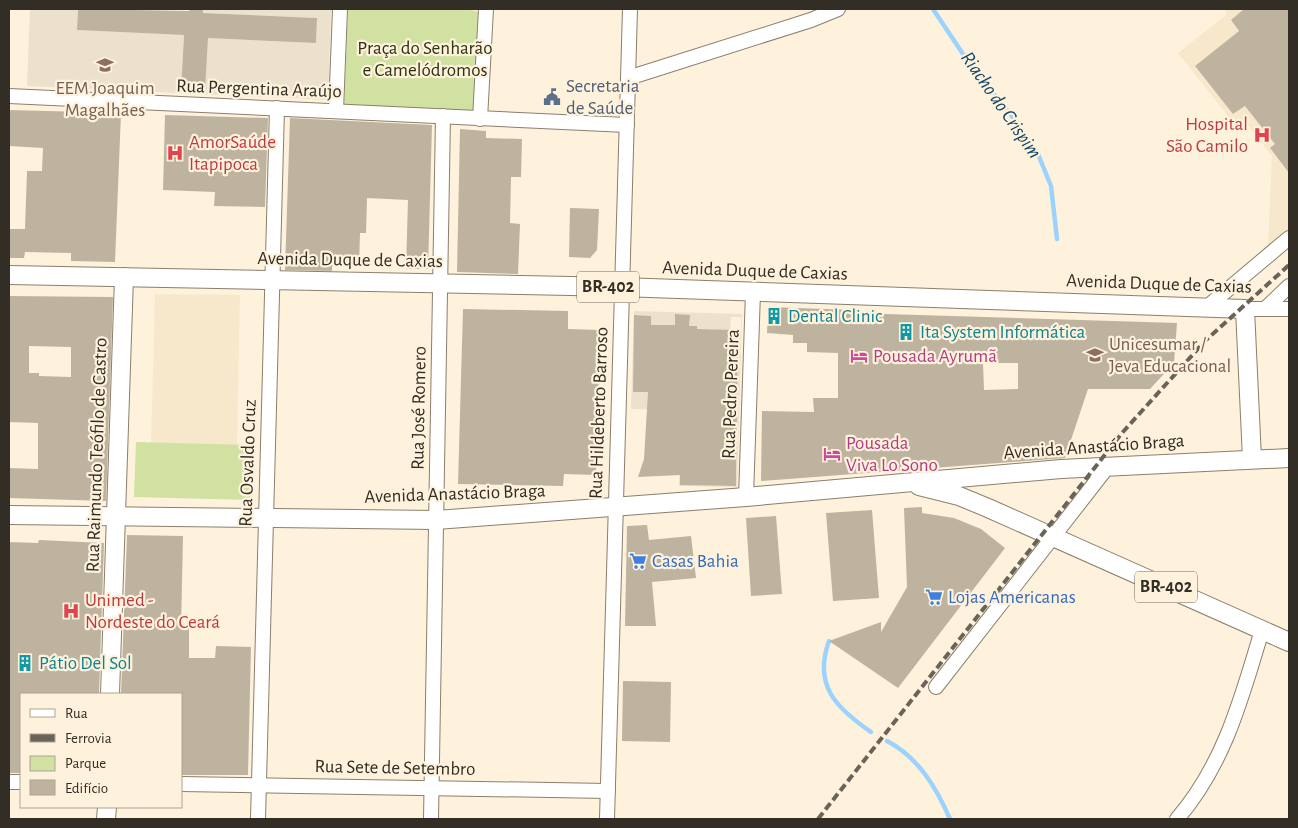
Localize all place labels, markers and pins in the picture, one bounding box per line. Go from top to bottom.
school or university icon: EEM Joaquim Magalhães [95,55,115,75]
place label: Secretaria de Saúde [566,77,640,118]
place label: EEM Joaquim Magalhães [55,79,155,120]
public building icon: Secretaria de Saúde [542,87,562,107]
place label: Hospital São Camilo [1166,115,1248,156]
hospital icon: Hospital São Camilo [1252,125,1272,145]
place label: AmorSaúde Itapipoca [189,133,276,174]
hospital icon: AmorSaúde Itapipoca [165,143,185,163]
building icon: Dental Clinic [764,306,784,326]
place label: Dental Clinic [788,307,882,326]
building icon: Ita System Informática [896,322,916,342]
place label: Ita System Informática [920,323,1085,342]
place label: Unicesumar / Jeva Educacional [1109,335,1231,376]
school or university icon: Unicesumar / Jeva Educacional [1085,345,1105,365]
hotel icon: Pousada Ayrumã [849,346,869,366]
place label: Pousada Ayrumã [873,347,997,366]
place label: Pousada Viva Lo Sono [846,434,938,475]
hotel icon: Pousada Viva Lo Sono [822,444,842,464]
supermarket icon: Casas Bahia [628,551,648,571]
place label: Casas Bahia [652,552,739,571]
supermarket icon: Lojas Americanas [924,587,944,607]
place label: Lojas Americanas [948,588,1076,607]
place label: Unimed - Nordeste do Ceará [85,591,220,632]
hospital icon: Unimed - Nordeste do Ceará [61,601,81,621]
building icon: Pátio Del Sol [15,653,35,673]
place label: Pátio Del Sol [39,654,132,673]

